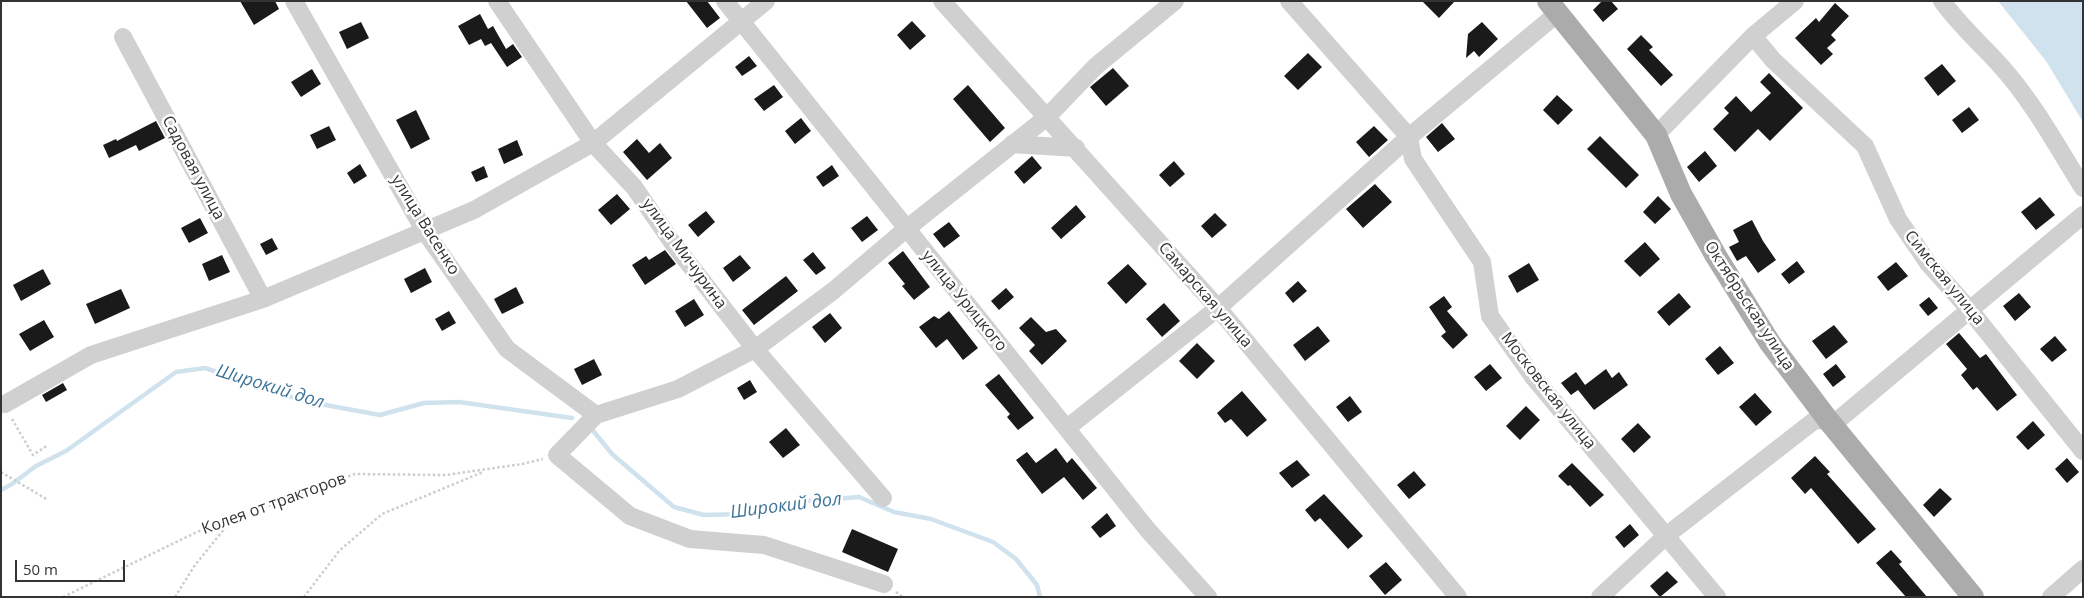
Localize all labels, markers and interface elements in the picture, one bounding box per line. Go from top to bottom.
street label: Садовая улица [157,113,229,223]
street label: улица Васенко [387,171,463,279]
street label: улица Мичурина [638,195,730,313]
street label: Симская улица [1900,227,1988,329]
street label: Самарская улица [1154,238,1256,352]
street label: Октябрьская улица [1700,238,1798,374]
street label: улица Урицкого [917,247,1011,355]
street label: Московская улица [1496,329,1600,453]
water label: Широкий дол [213,360,327,414]
street label: Колея от тракторов [199,469,349,539]
water label: Широкий дол [729,488,843,524]
scale bar [18,550,128,582]
text: 50 m [23,559,58,579]

